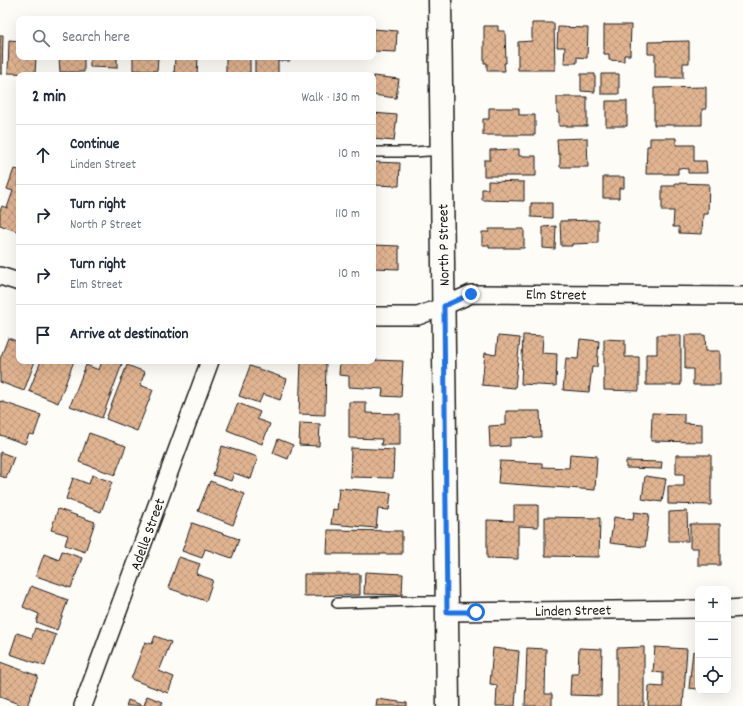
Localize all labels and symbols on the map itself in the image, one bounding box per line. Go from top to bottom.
street label: North P Street [433,203,457,286]
street label: Elm Street [525,284,587,308]
route end [462,285,480,303]
street label: Adelle Street [126,495,172,574]
street label: Linden Street [535,600,612,624]
route start [467,603,485,621]

